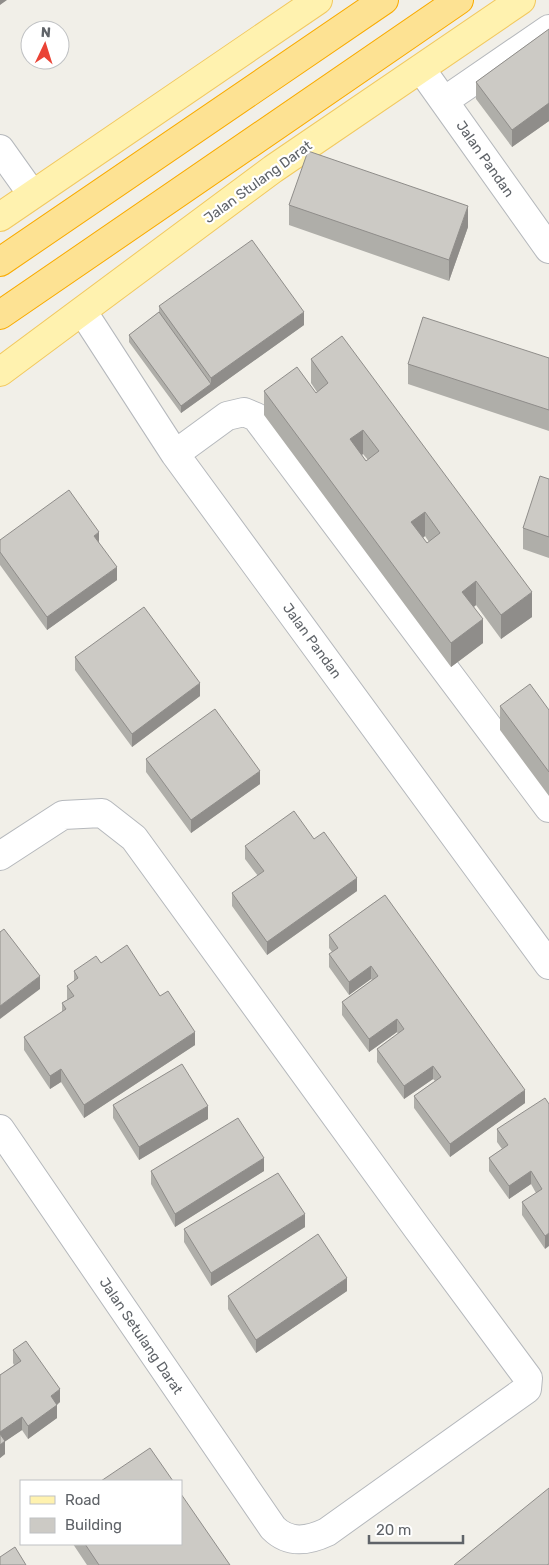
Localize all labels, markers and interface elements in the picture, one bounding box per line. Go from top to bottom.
north arrow [20,20,70,70]
text: N [40,24,51,41]
street label: Jalan Pandan [452,118,518,200]
street label: Jalan Stulang Darat [201,137,316,227]
street label: Jalan Pandan [279,600,345,682]
street label: Jalan Setulang Darat [96,1274,187,1398]
legend [20,1480,182,1545]
text: Road [65,1491,101,1509]
scale bar [369,1512,463,1544]
text: Building [65,1516,122,1534]
text: 20 m [376,1521,411,1539]

